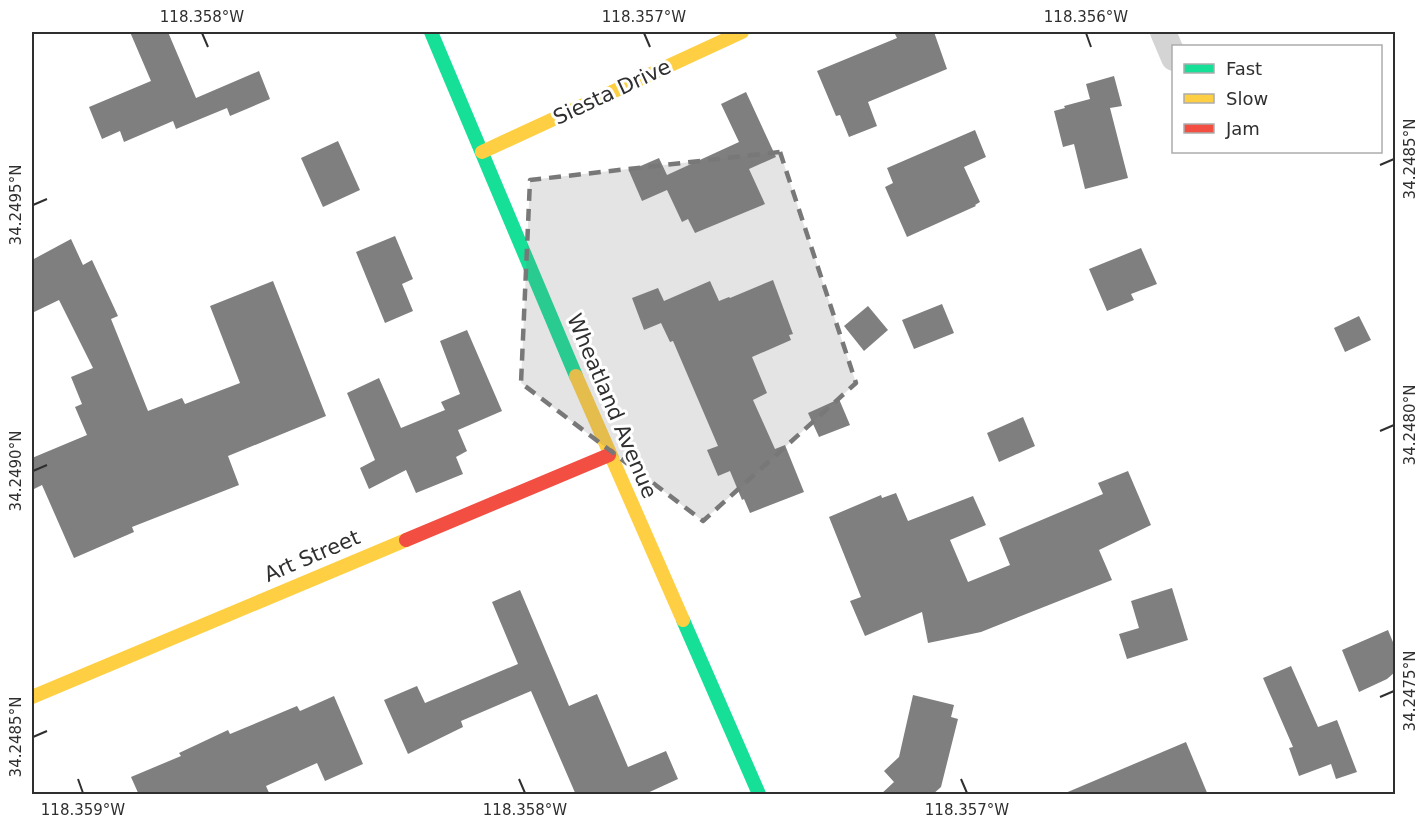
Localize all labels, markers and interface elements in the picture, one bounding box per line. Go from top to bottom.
text: 118.358°W [160,8,244,26]
text: 118.357°W [602,8,686,26]
text: 118.356°W [1044,8,1128,26]
legend [1172,45,1382,153]
street label: Siesta Drive [549,54,675,130]
text: Fast [1226,58,1262,79]
text: Slow [1226,88,1268,109]
text: Jam [1225,118,1260,139]
text: 34.2485°N [1401,119,1419,199]
text: 34.2495°N [7,165,25,245]
street label: Wheatland Avenue [562,310,662,502]
text: 34.2480°N [1401,385,1419,465]
text: 34.2490°N [7,431,25,511]
street label: Art Street [260,525,364,587]
text: 34.2475°N [1401,651,1419,731]
text: 34.2485°N [7,697,25,777]
text: 118.359°W [41,801,125,819]
text: 118.358°W [483,801,567,819]
text: 118.357°W [925,801,1009,819]

